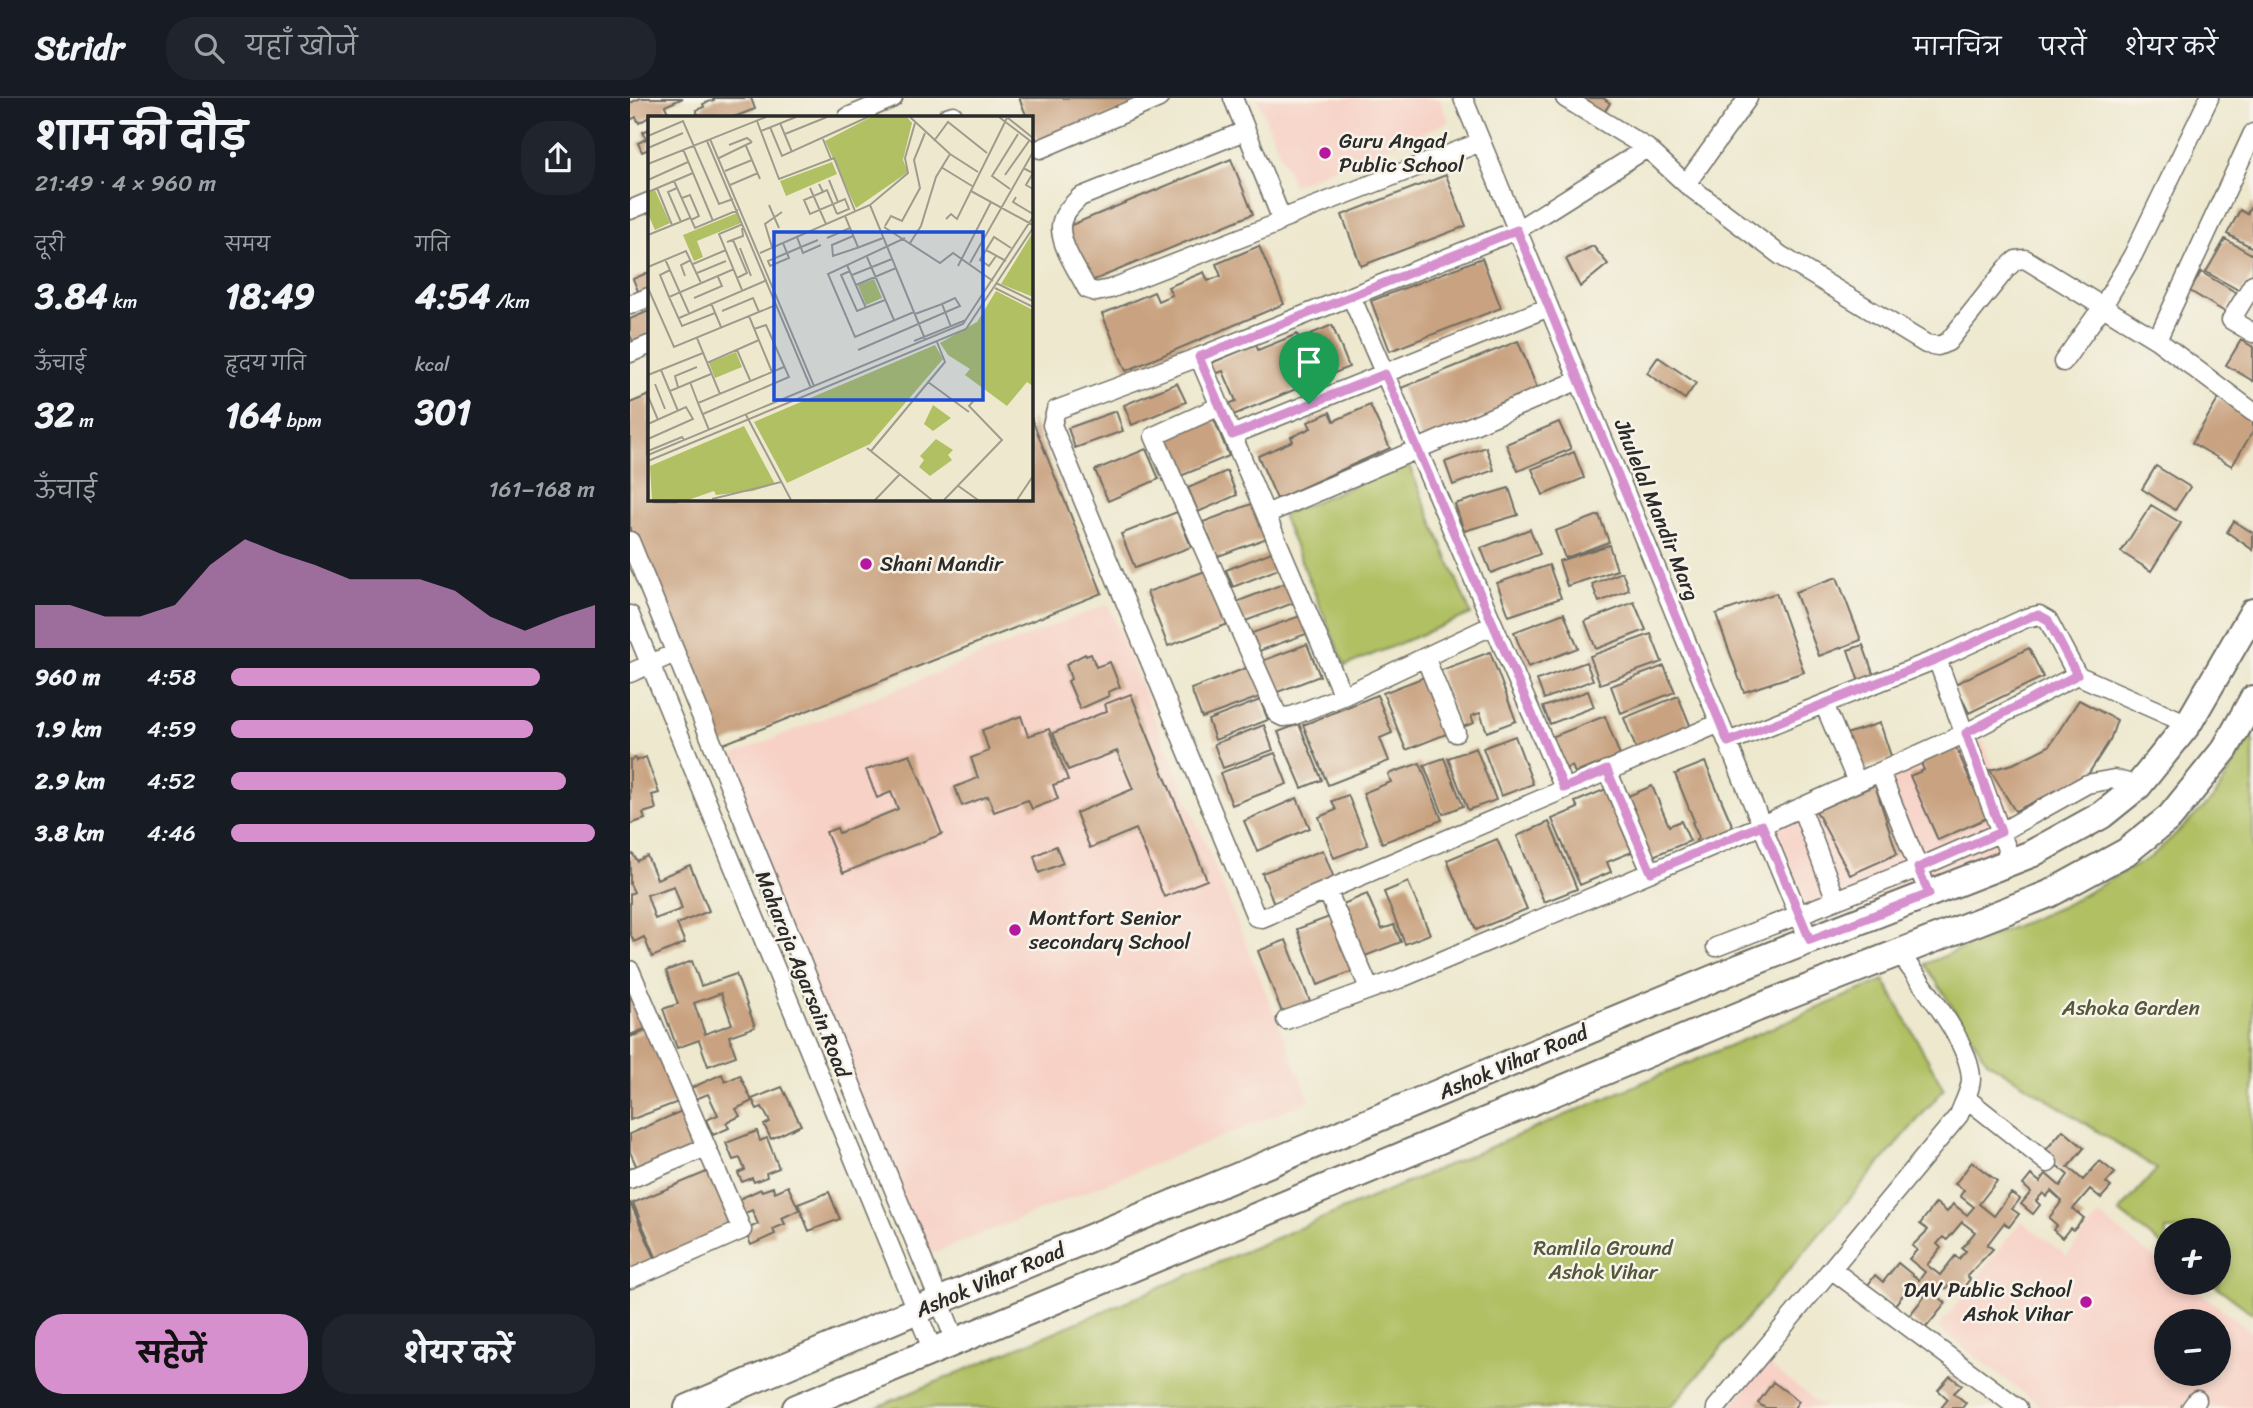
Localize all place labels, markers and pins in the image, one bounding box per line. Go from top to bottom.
place label: Guru Angad Public School [1339,122,1465,184]
marker: Guru Angad Public School [1317,145,1333,161]
pin [1279,332,1339,404]
place label: Shani Mandir [880,545,1004,583]
marker: Shani Mandir [858,556,874,572]
place label: Montfort Senior secondary School [1028,899,1191,961]
marker: Montfort Senior secondary School [1007,922,1023,938]
place label: DAV Public School Ashok Vihar [1903,1271,2073,1333]
marker: DAV Public School Ashok Vihar [2078,1294,2094,1310]

